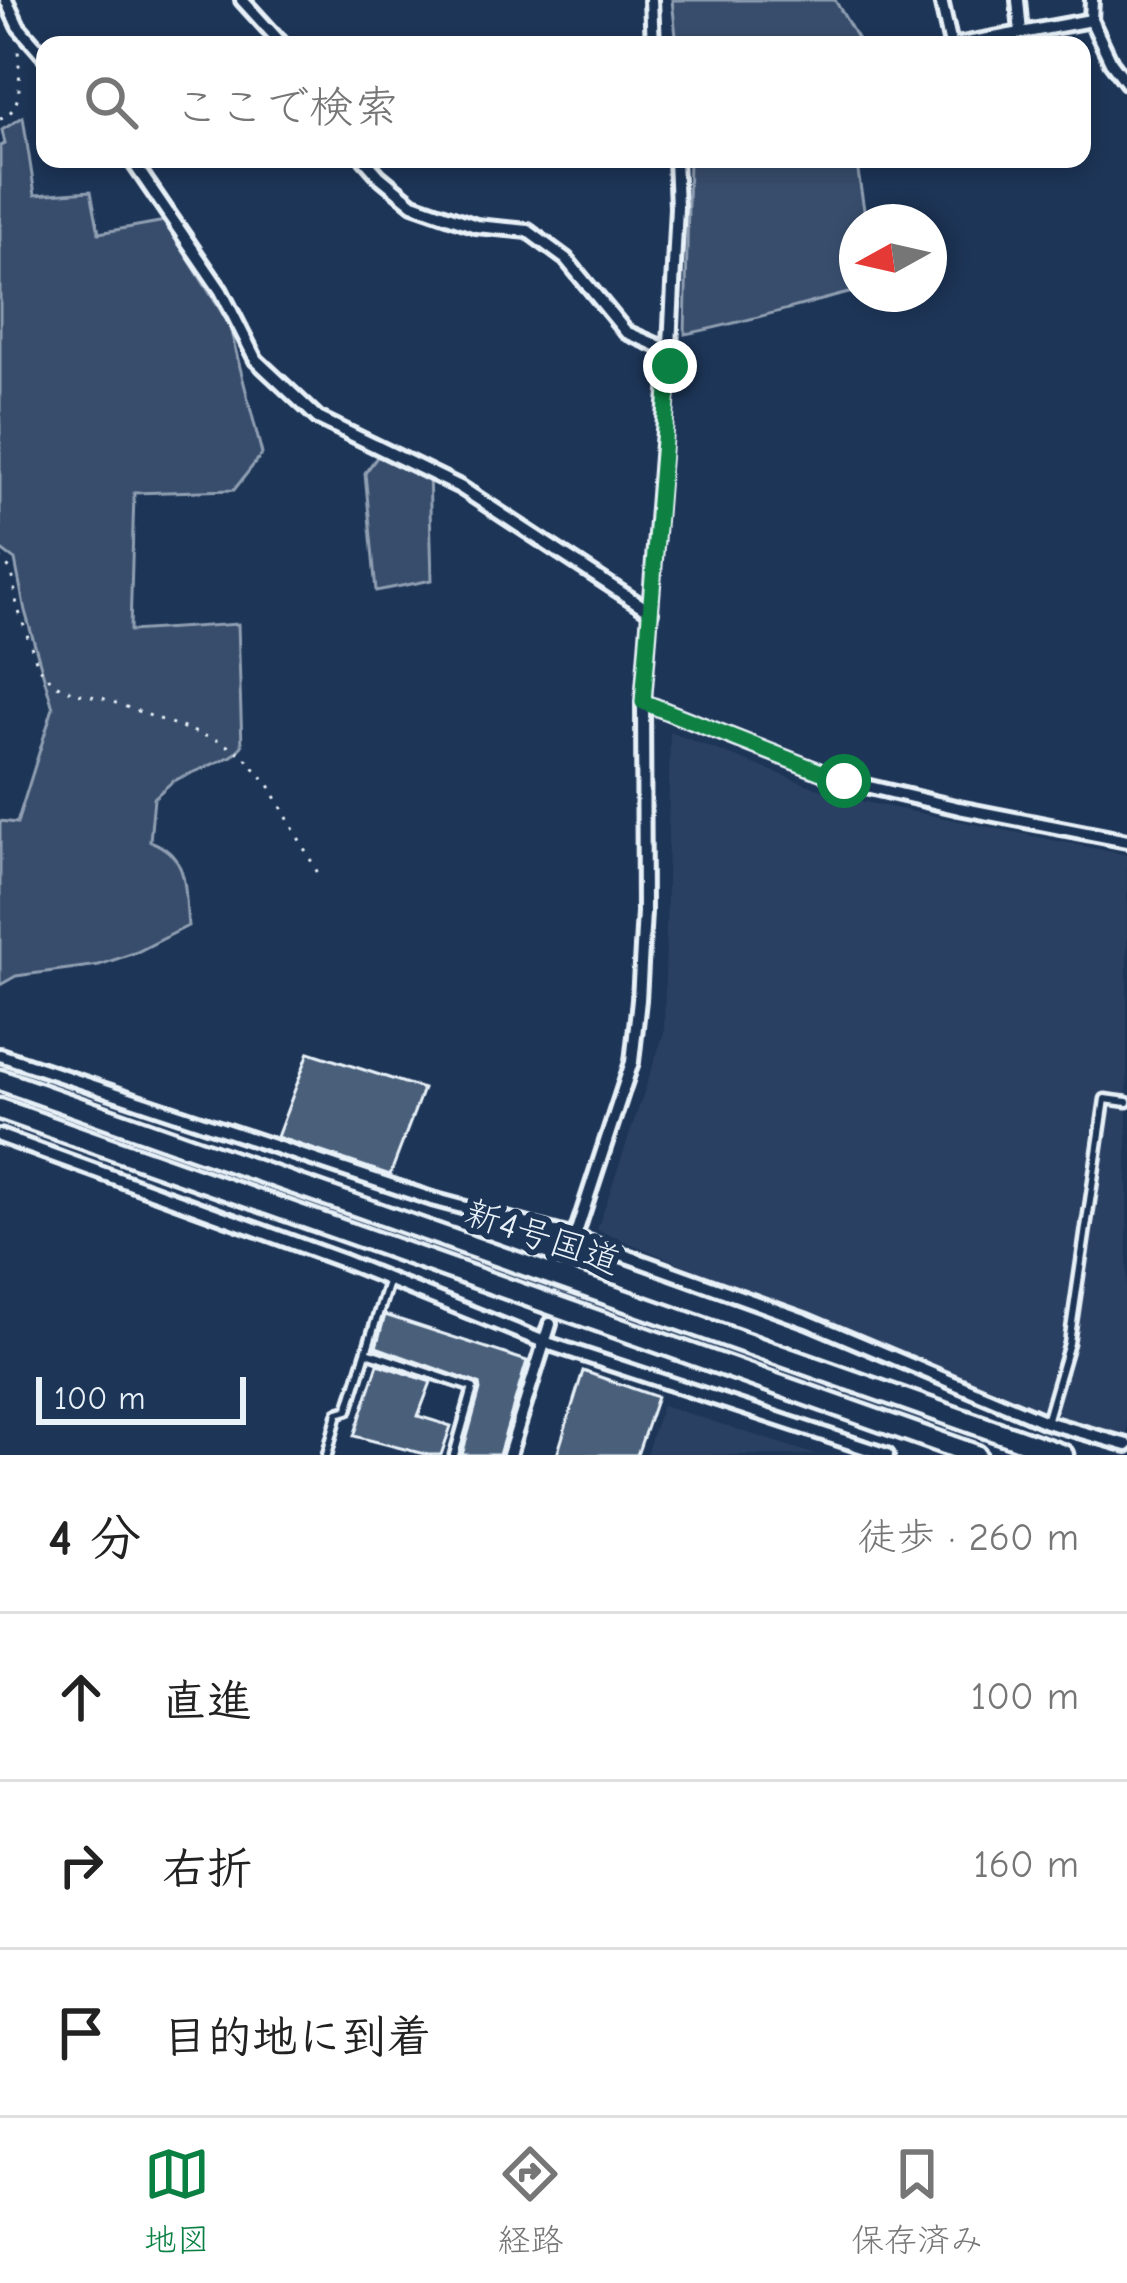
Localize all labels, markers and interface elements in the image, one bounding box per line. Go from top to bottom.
search box [36,36,1091,168]
icon: search [78,69,144,135]
text: ここで検索 [174,81,399,133]
north arrow [839,204,947,312]
route end [643,339,697,393]
route start [817,754,871,808]
street label: 新4号国道 [460,1192,626,1283]
scale bar [36,1371,246,1424]
text: 100 m [54,1379,146,1417]
text: 4 分 [48,1509,141,1568]
text: 徒歩 · 260 m [858,1515,1079,1560]
icon: ahead [48,1664,114,1730]
text: 100 m [971,1674,1079,1719]
text: 直進 [162,1675,252,1727]
icon: right [48,1832,114,1898]
text: 160 m [973,1842,1079,1887]
text: 右折 [162,1843,252,1895]
icon: arrive [48,2000,114,2066]
text: 目的地に到着 [162,2011,432,2063]
tab: 地図 [144,2141,210,2261]
tab: 経路 [497,2141,563,2261]
tab: 保存済み [851,2141,983,2261]

